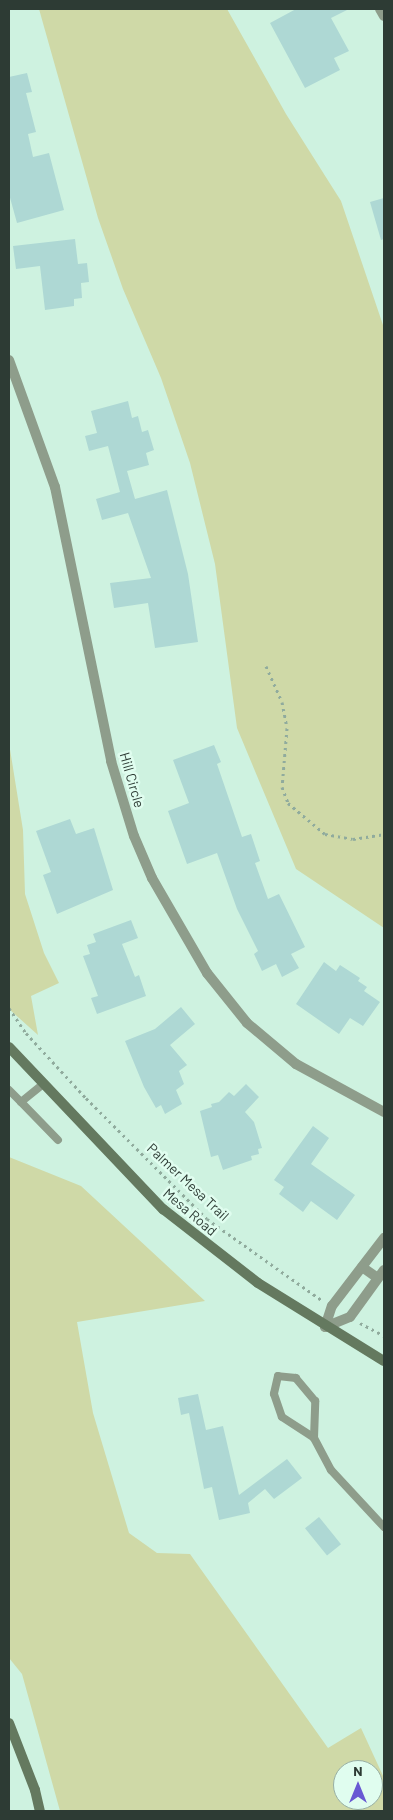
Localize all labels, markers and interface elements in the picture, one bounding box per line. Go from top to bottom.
street label: Hill Circle [116,750,148,810]
street label: Palmer Mesa Trail [144,1140,232,1224]
street label: Mesa Road [160,1185,220,1239]
north arrow [333,1760,383,1810]
text: N [353,1762,363,1779]

